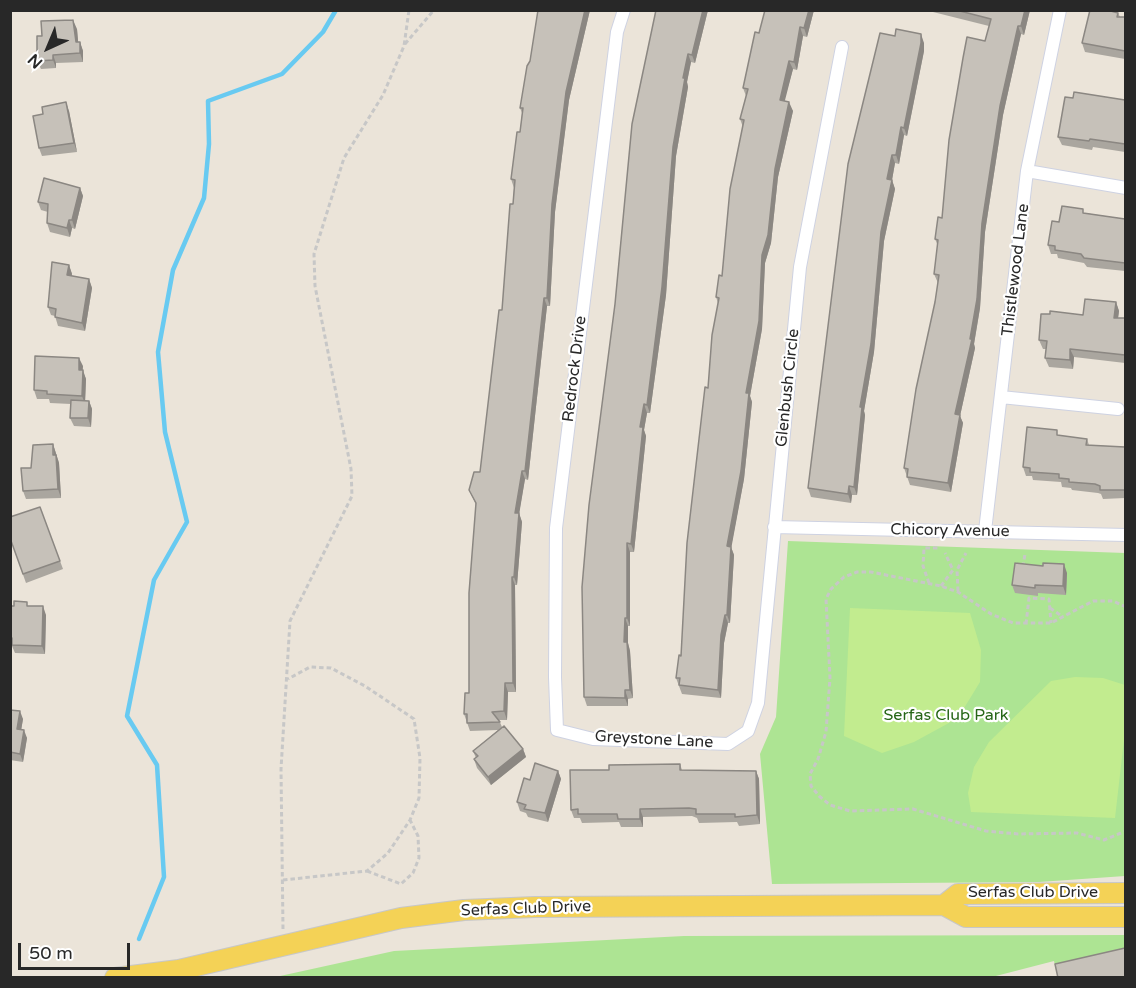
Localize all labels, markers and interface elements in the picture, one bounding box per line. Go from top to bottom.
north arrow [18,18,78,78]
text: N [24,49,47,73]
street label: Thistlewood Lane [998,203,1034,337]
street label: Redrock Drive [559,315,591,423]
street label: Glenbush Circle [772,328,804,448]
street label: Chicory Avenue [890,520,1010,542]
park label: Serfas Club Park [883,706,1009,726]
street label: Greystone Lane [594,727,714,753]
street label: Serfas Club Drive [968,883,1098,903]
street label: Serfas Club Drive [461,897,591,921]
scale bar [21,931,134,969]
text: 50 m [29,942,73,964]

